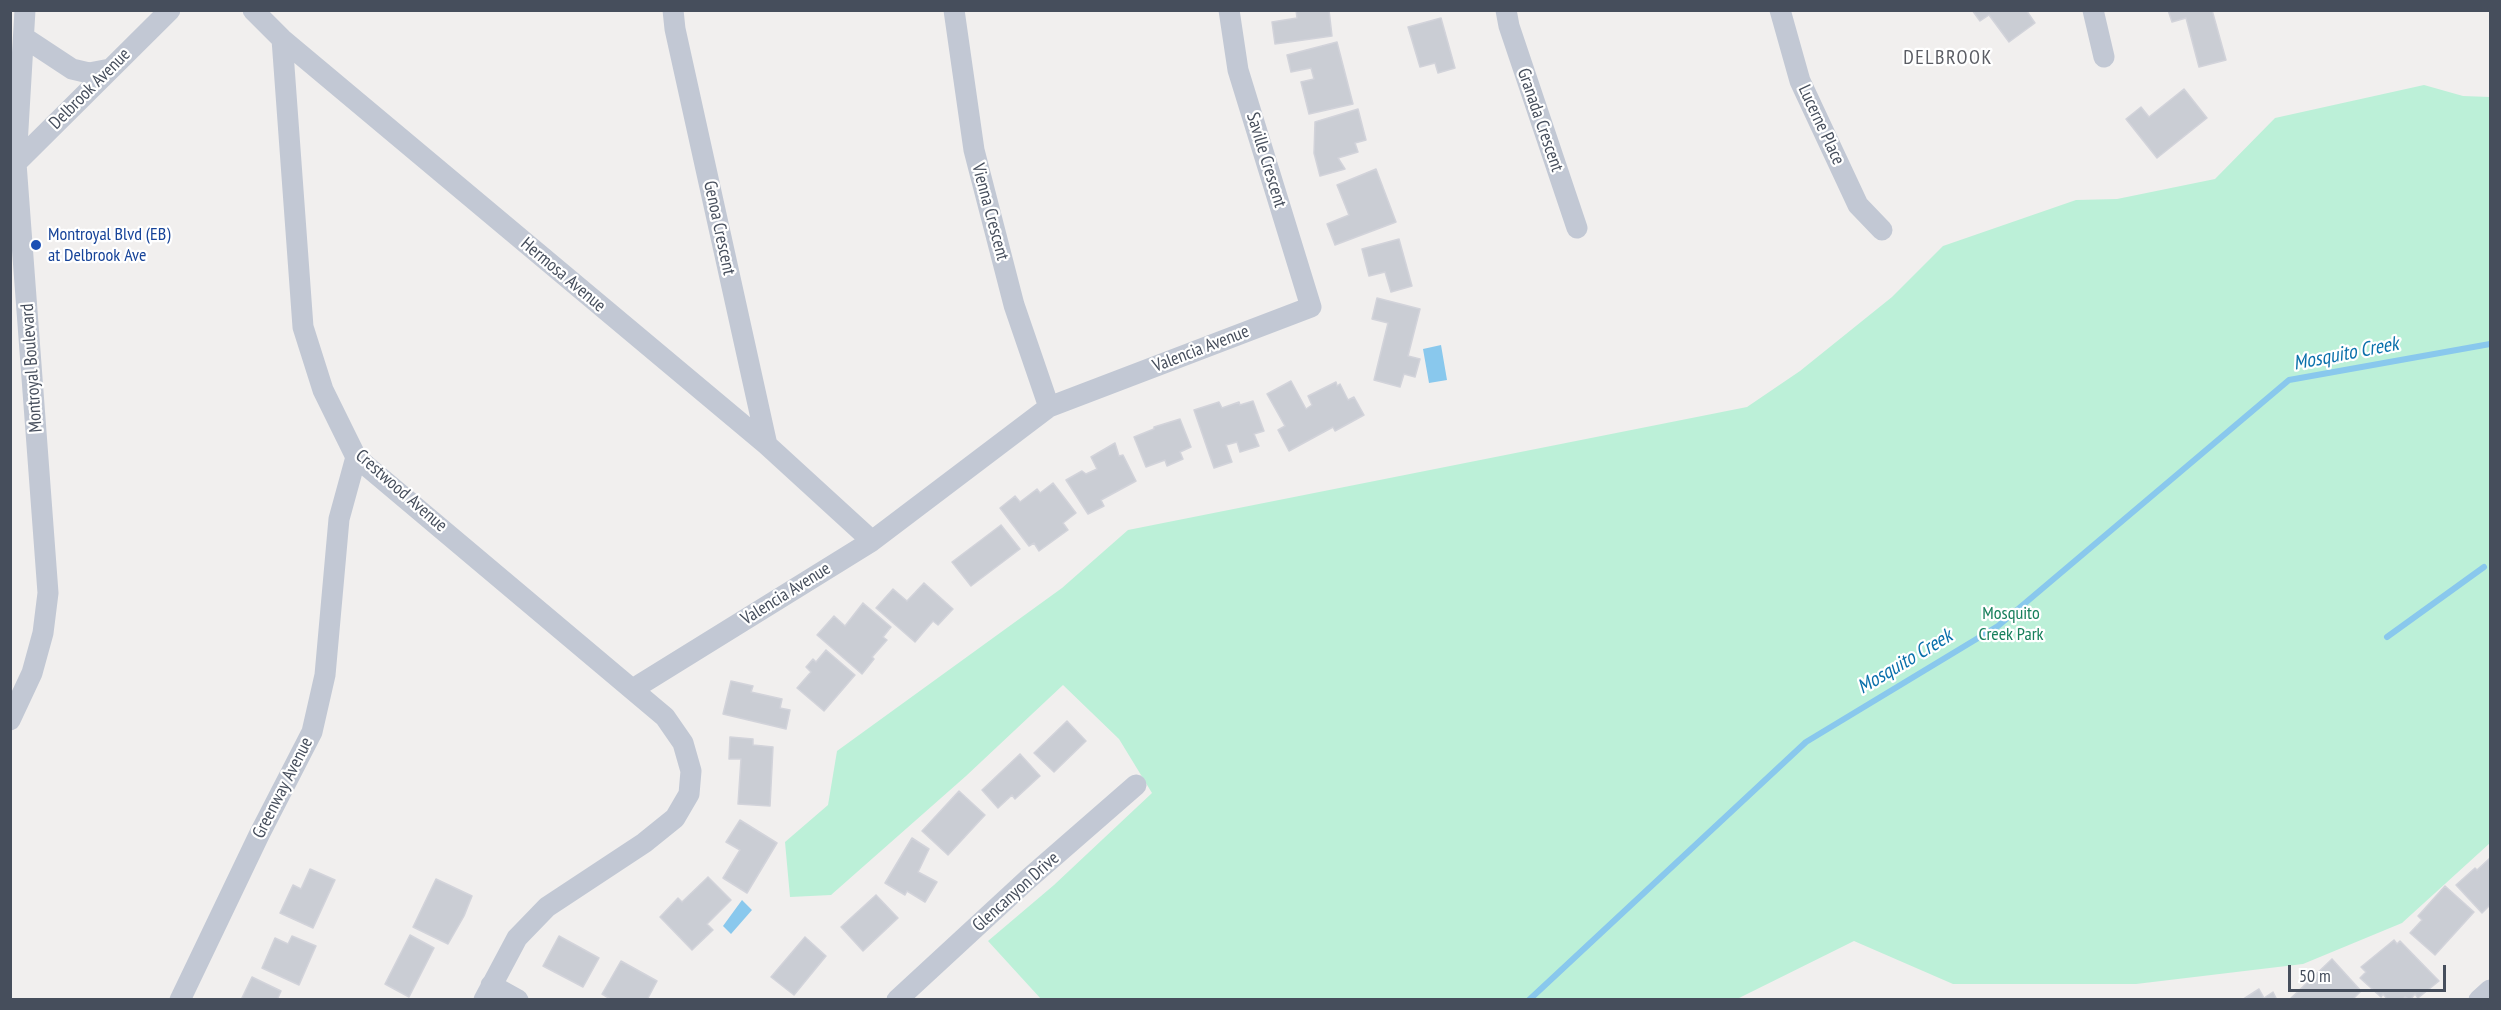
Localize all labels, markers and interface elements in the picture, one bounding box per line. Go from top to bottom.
street label: Delbrook Avenue [45,44,135,134]
district label: DELBROOK [1903,46,1993,70]
street label: Granada Crescent [1512,66,1568,174]
street label: Lucerne Place [1793,82,1849,168]
street label: Saville Crescent [1241,110,1291,210]
street label: Vienna Crescent [967,161,1013,263]
street label: Genoa Crescent [698,179,740,277]
place label: Montroyal Blvd (EB) at Delbrook Ave [48,224,170,266]
street label: Hermosa Avenue [516,233,610,317]
marker: Montroyal Blvd (EB) at Delbrook Ave [29,238,43,252]
street label: Montroyal Boulevard [17,303,47,433]
street label: Valencia Avenue [1150,321,1252,377]
water label: Mosquito Creek [2291,332,2401,376]
street label: Crestwood Avenue [351,445,451,537]
street label: Valencia Avenue [737,558,835,630]
park label: Mosquito Creek Park [1978,603,2044,646]
water label: Mosquito Creek [1853,624,1957,700]
street label: Greenway Avenue [248,734,318,842]
street label: Glencanyon Drive [968,848,1064,936]
scale bar [2291,953,2448,991]
text: 50 m [2299,964,2331,987]

